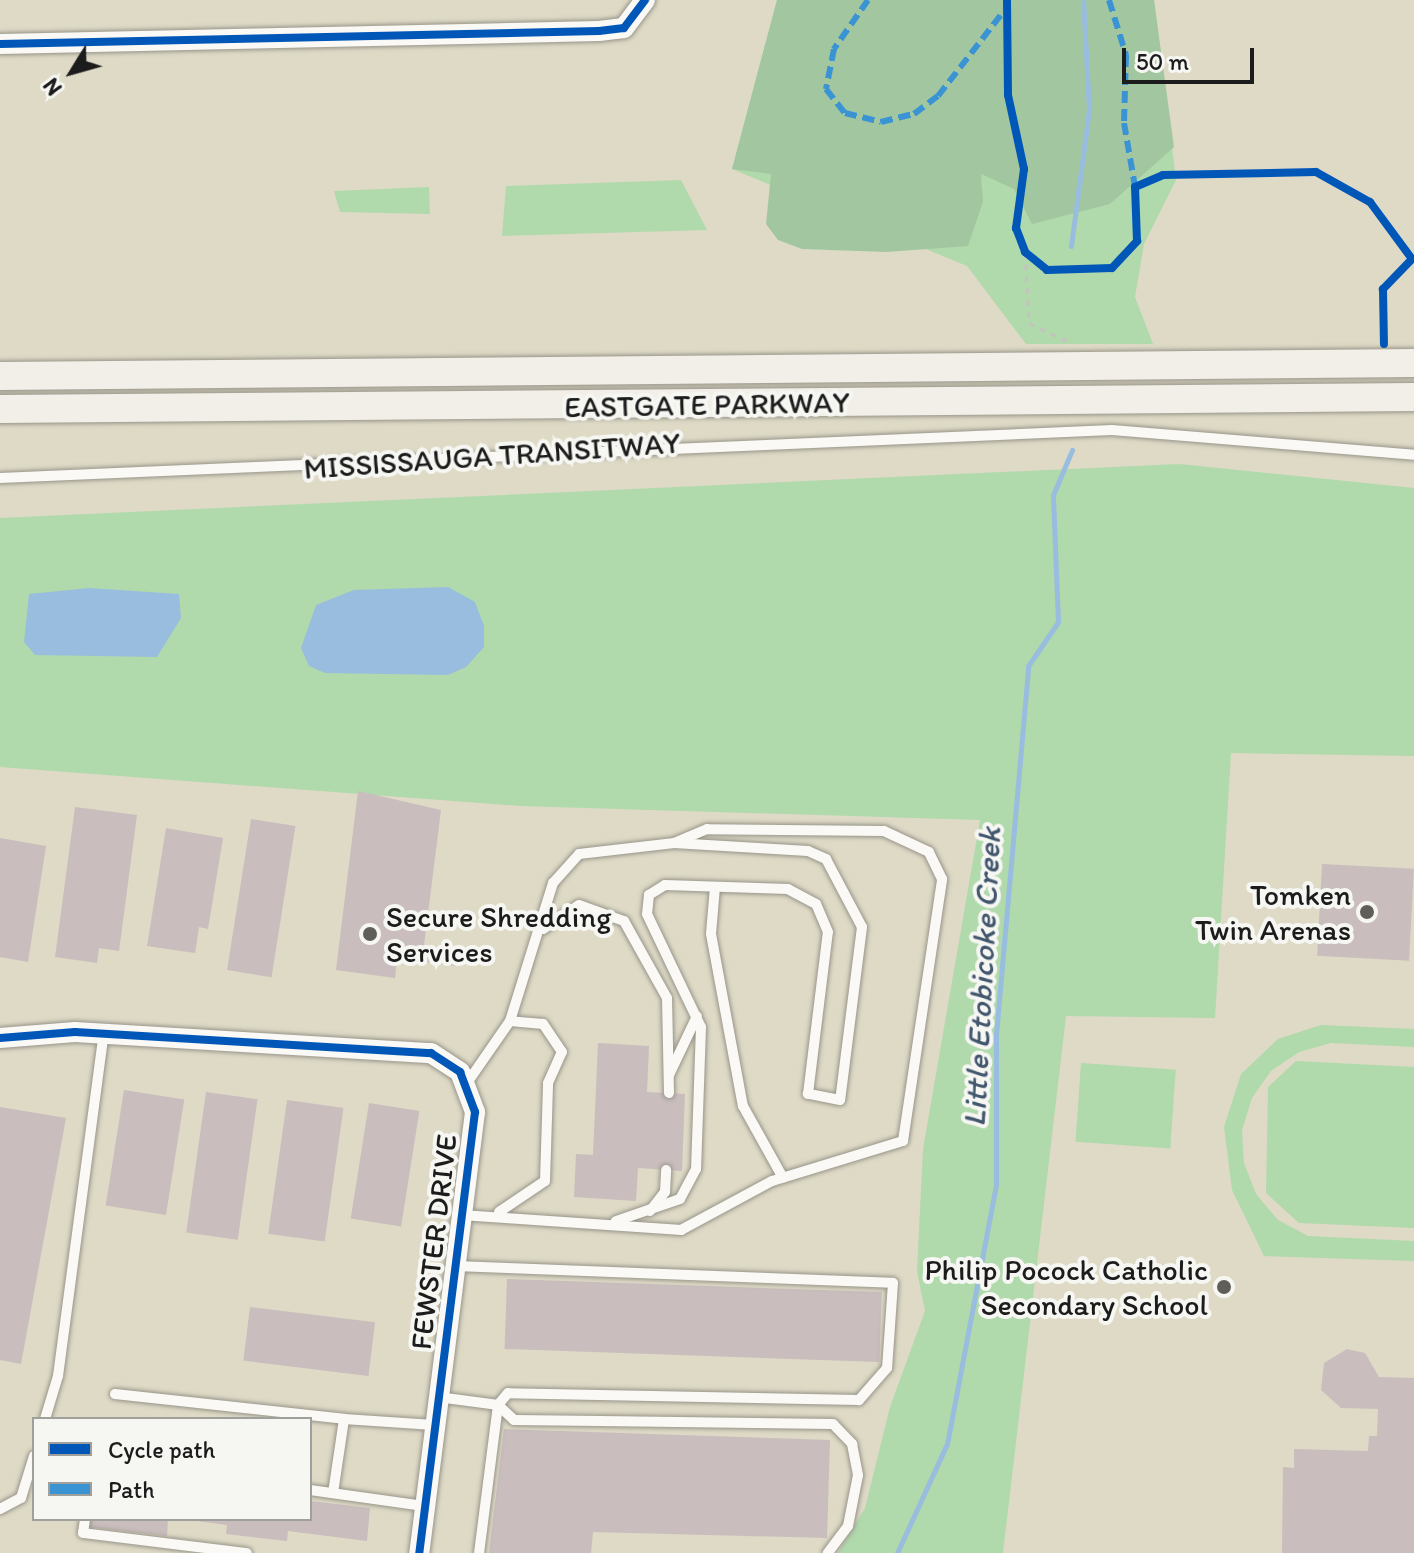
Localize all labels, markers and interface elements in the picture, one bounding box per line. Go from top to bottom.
north arrow [32,32,112,112]
scale bar [1126,32,1258,82]
text: 50 m [1136,47,1189,76]
text: N [37,73,68,101]
street label: EASTGATE PARKWAY [564,385,850,425]
street label: MISSISSAUGA TRANSITWAY [304,425,680,487]
water label: Little Etobicoke Creek [955,827,1009,1127]
place label: Tomken Twin Arenas [1197,877,1351,948]
place label: Secure Shredding Services [386,899,611,970]
marker: Tomken Twin Arenas [1358,903,1376,921]
marker: Secure Shredding Services [361,925,379,943]
street label: FEWSTER DRIVE [403,1132,465,1352]
place label: Philip Pocock Catholic Secondary School [925,1252,1208,1322]
marker: Philip Pocock Catholic Secondary School [1215,1278,1233,1296]
legend [32,1417,312,1521]
text: Cycle path [108,1435,215,1464]
text: Path [108,1475,155,1504]

